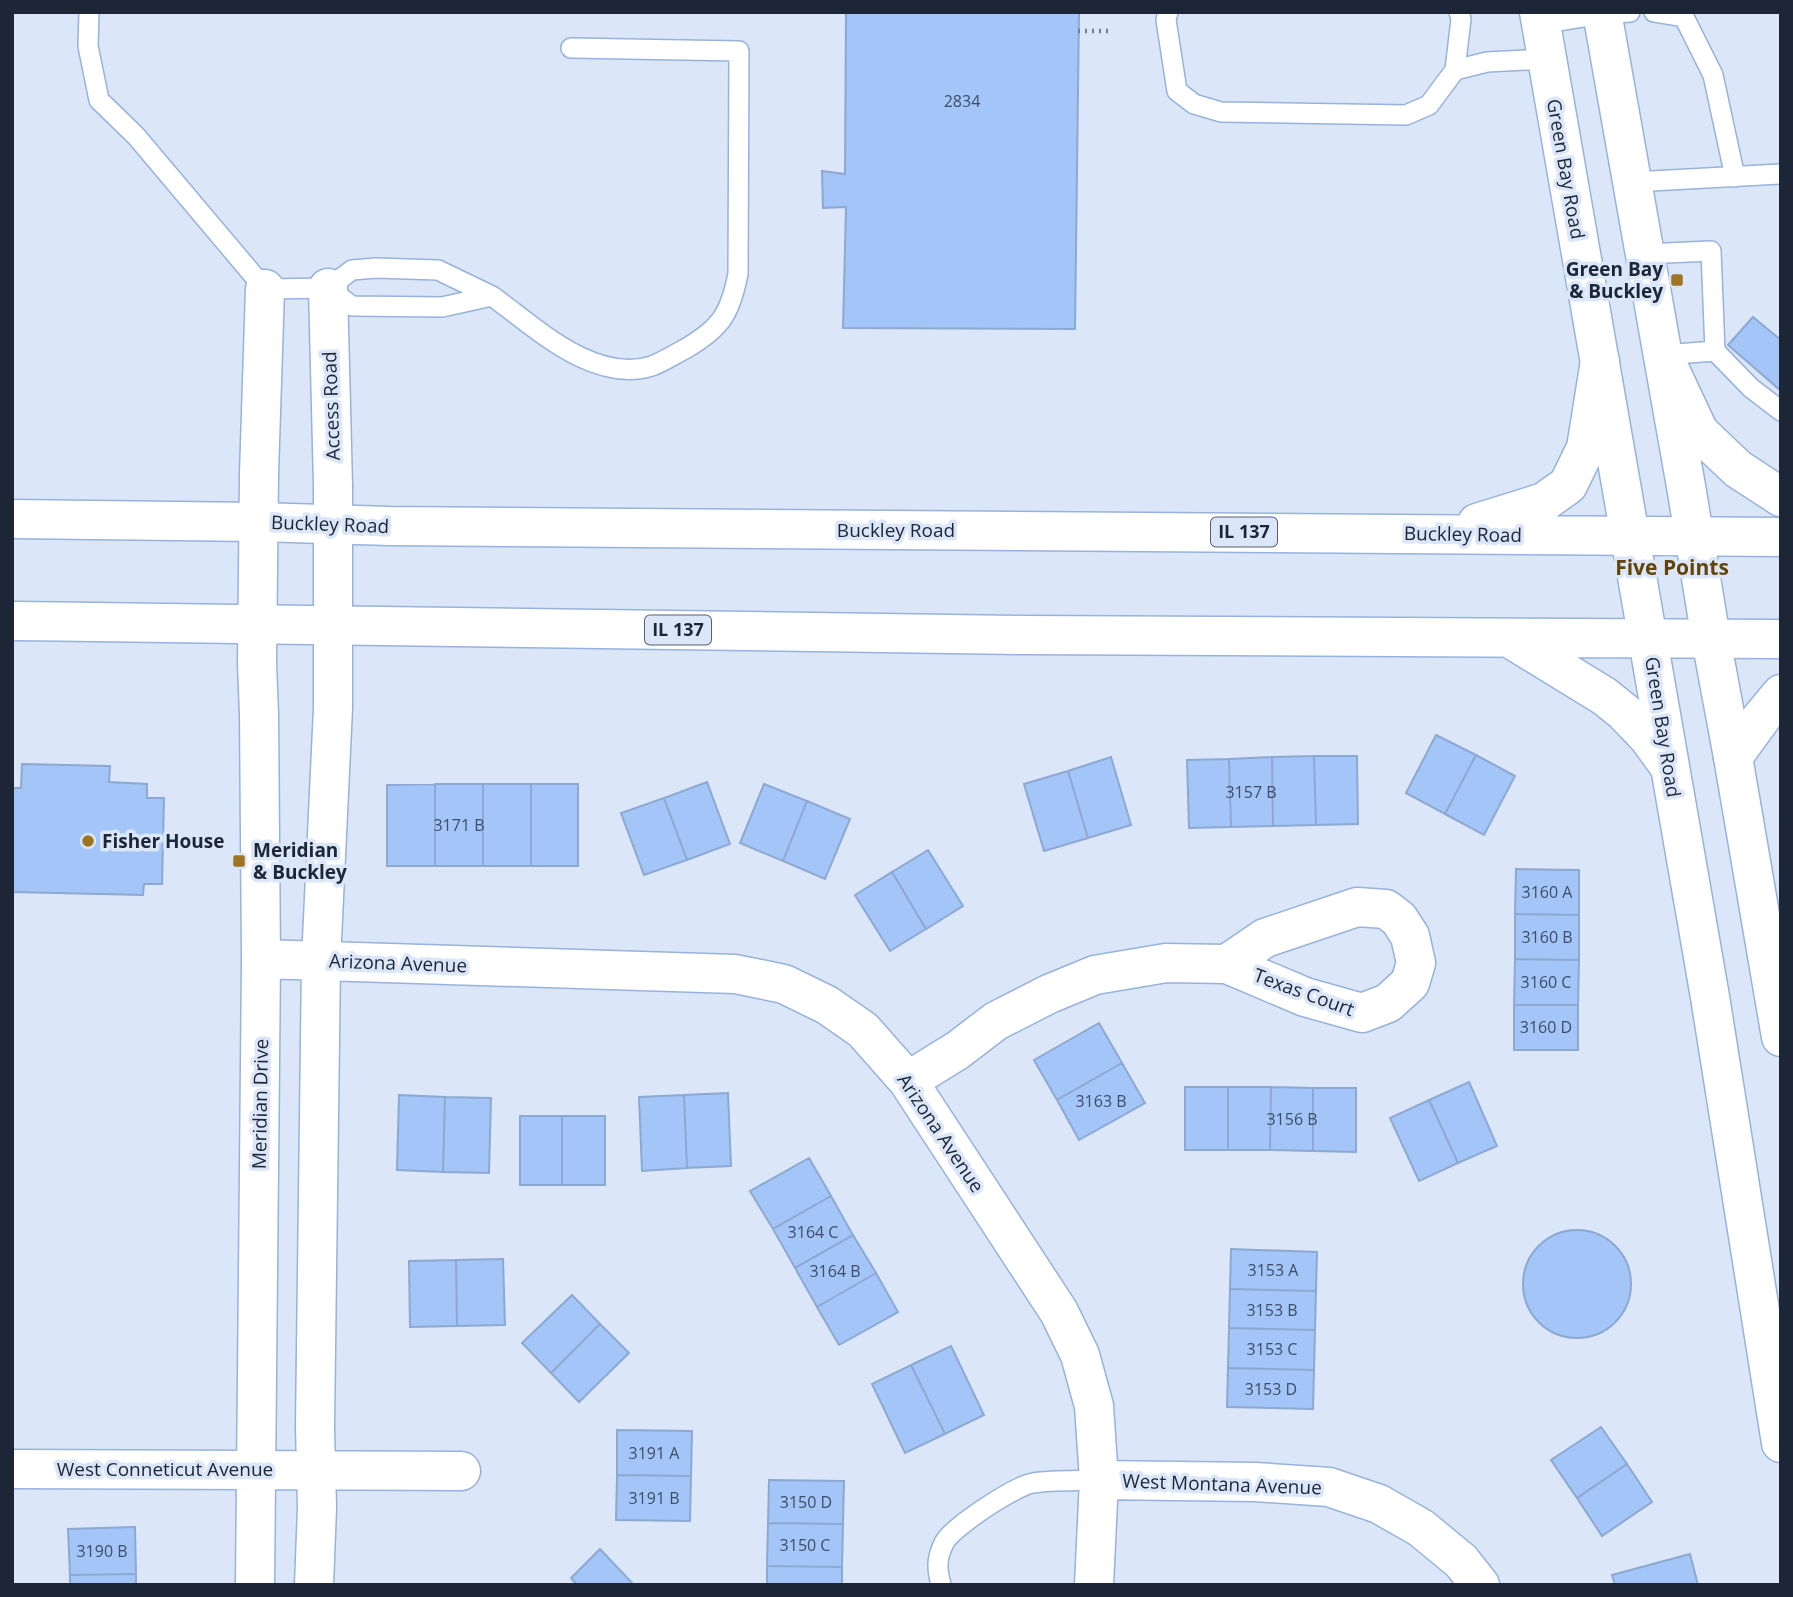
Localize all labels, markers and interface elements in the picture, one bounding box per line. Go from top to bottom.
house number: 2834 [944,90,980,112]
street label: Green Bay Road [1541,97,1591,241]
place label: Green Bay & Buckley [1566,256,1663,304]
marker: Green Bay & Buckley [1669,272,1685,288]
street label: Access Road [316,351,346,461]
street label: Buckley Road [270,509,390,539]
street label: Buckley Road [837,517,955,543]
road number: IL 137 [1211,518,1277,546]
street label: Buckley Road [1404,520,1522,548]
district label: Five Points [1615,553,1729,581]
road number: IL 137 [645,616,711,644]
street label: Green Bay Road [1639,655,1687,799]
house number: 3157 B [1225,781,1277,803]
house number: 3171 B [433,814,485,836]
place label: Fisher House [102,828,224,854]
marker: Fisher House [80,833,96,849]
place label: Meridian & Buckley [253,837,347,885]
marker: Meridian & Buckley [231,853,247,869]
house number: 3160 A [1522,881,1573,903]
house number: 3160 B [1521,926,1573,948]
street label: Arizona Avenue [328,948,468,978]
street label: Texas Court [1250,962,1358,1022]
house number: 3160 C [1521,971,1571,993]
house number: 3160 D [1520,1016,1572,1038]
street label: Meridian Drive [246,1039,274,1169]
street label: Arizona Avenue [892,1068,990,1198]
house number: 3163 B [1075,1090,1127,1112]
house number: 3156 B [1266,1108,1318,1130]
house number: 3164 C [788,1221,838,1243]
house number: 3153 A [1248,1259,1299,1281]
house number: 3164 B [809,1260,861,1282]
house number: 3153 B [1246,1299,1298,1321]
house number: 3153 C [1247,1338,1297,1360]
house number: 3153 D [1245,1378,1297,1400]
house number: 3191 A [629,1442,680,1464]
street label: West Conneticut Avenue [57,1456,273,1482]
street label: West Montana Avenue [1122,1468,1322,1500]
house number: 3191 B [628,1487,680,1509]
house number: 3150 D [780,1491,832,1513]
house number: 3150 C [780,1534,830,1556]
house number: 3190 B [76,1540,128,1562]

